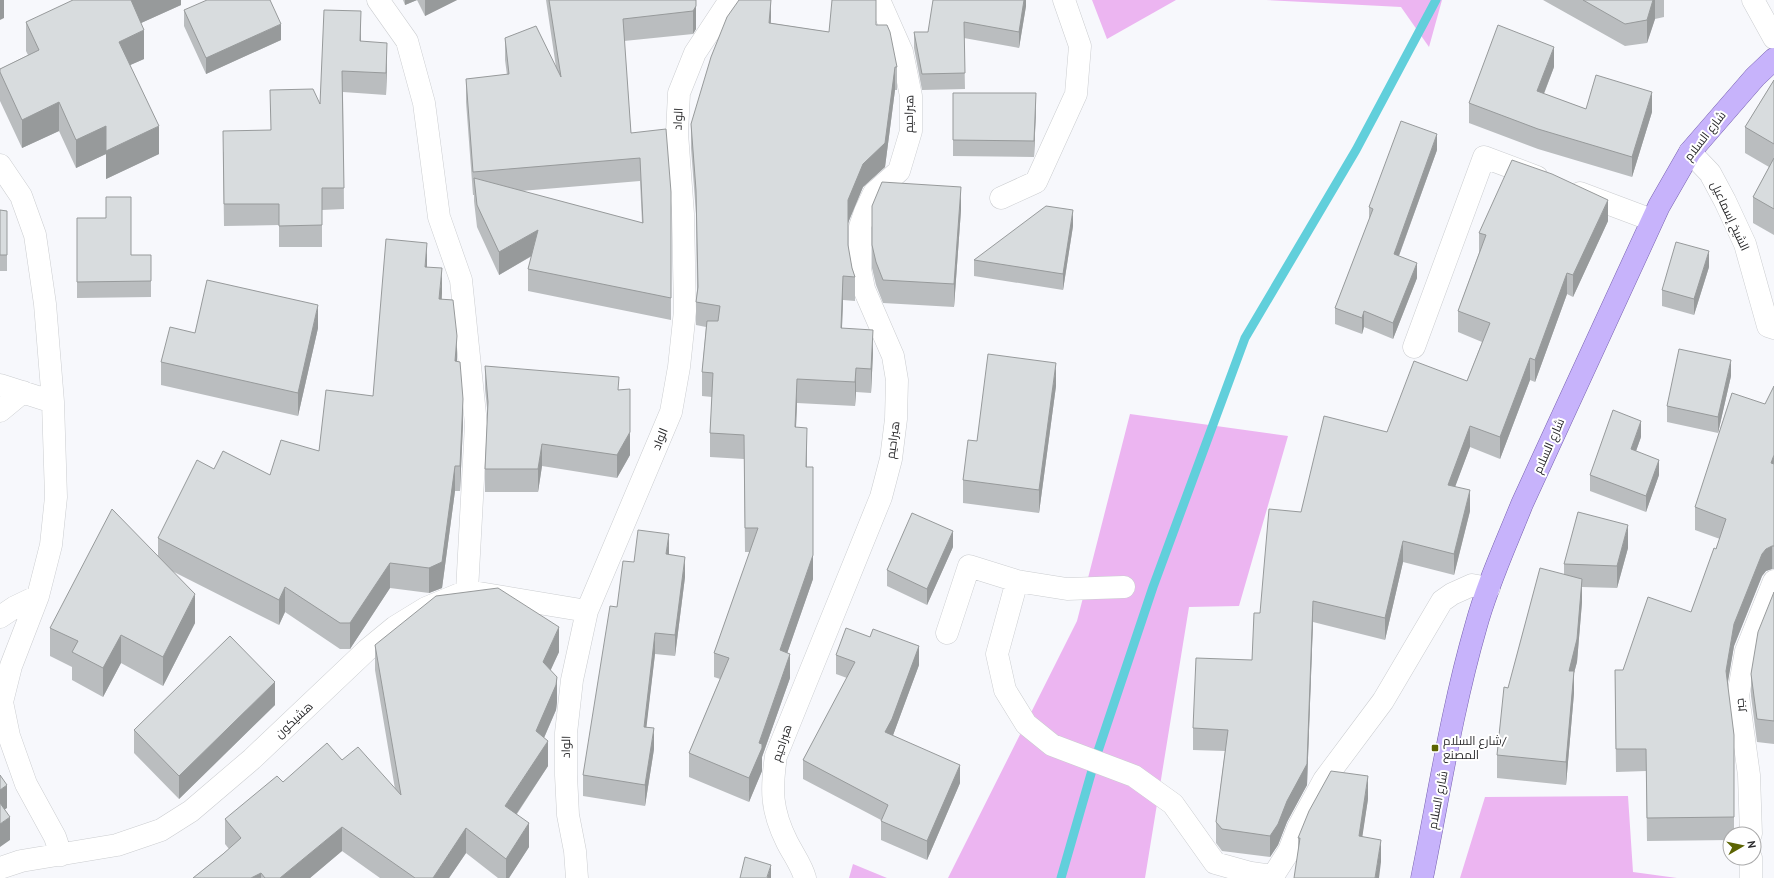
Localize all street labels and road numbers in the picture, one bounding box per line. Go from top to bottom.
street label: هبراحيم [901,95,917,133]
street label: الواد [669,107,686,131]
street label: شارع السلام [1681,108,1729,164]
street label: الشيخ إسماعيل [1707,179,1753,253]
street label: شارع السلام [1530,416,1568,476]
street label: هبراحيم [882,420,904,460]
street label: الواد [648,426,671,452]
street label: هشيكون [272,698,316,741]
street label: جبر [1731,698,1748,714]
street label: هبراحيم [768,722,796,764]
street label: الواد [558,736,573,758]
street label: شارع السلام [1425,770,1451,830]

